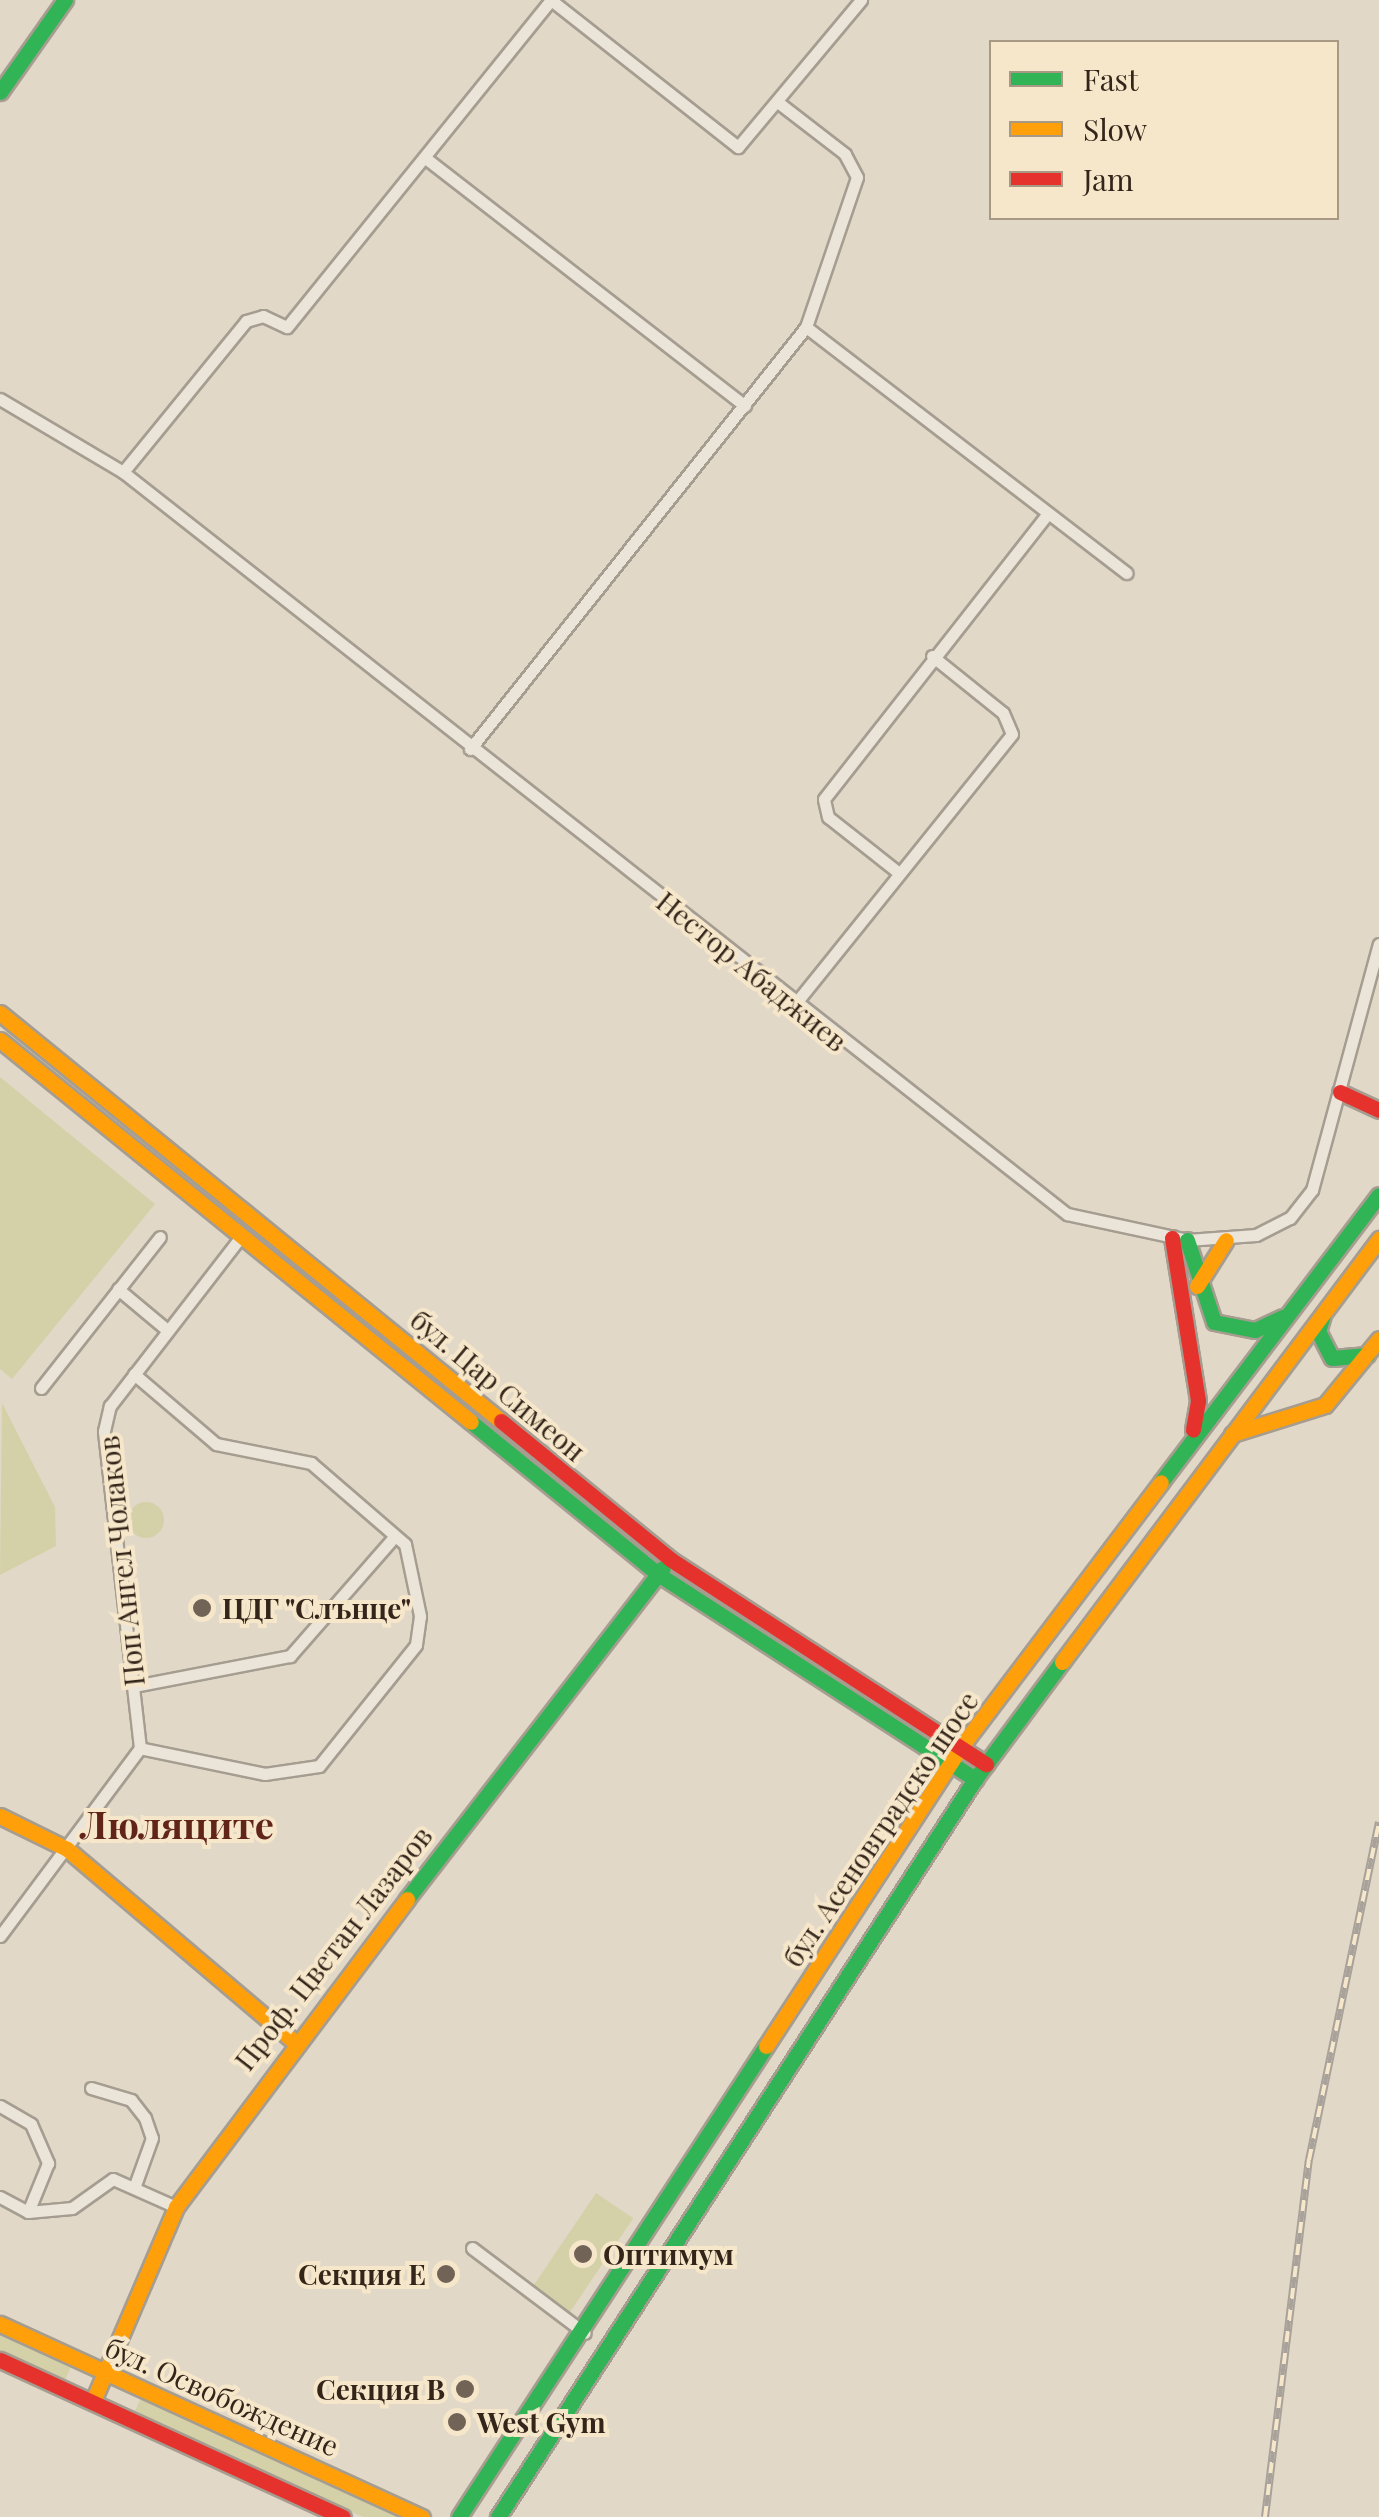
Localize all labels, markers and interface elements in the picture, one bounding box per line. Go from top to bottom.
legend [989,40,1339,220]
text: Fast [1083,59,1139,99]
text: Slow [1083,109,1147,149]
text: Jam [1083,159,1134,199]
street label: Нестор Абаджиев [650,884,854,1058]
street label: бул. Цар Симеон [404,1302,592,1468]
street label: Поп Ангел Чолаков [91,1434,151,1688]
place label: ЦДГ "Слънце" [222,1591,412,1625]
marker: ЦДГ "Слънце" [191,1597,213,1619]
street label: бул. Асеновградско шосе [775,1685,985,1973]
district label: Люляците [80,1801,274,1847]
street label: Проф. Цветан Лазаров [227,1819,439,2077]
place label: Оптимум [603,2237,734,2271]
marker: Оптимум [572,2243,594,2265]
place label: Секция E [298,2257,426,2291]
marker: Секция E [435,2263,457,2285]
street label: бул. Освобождение [100,2329,344,2463]
place label: Секция B [316,2372,445,2406]
marker: Секция B [454,2378,476,2400]
place label: West Gym [477,2405,606,2439]
marker: West Gym [446,2411,468,2433]

